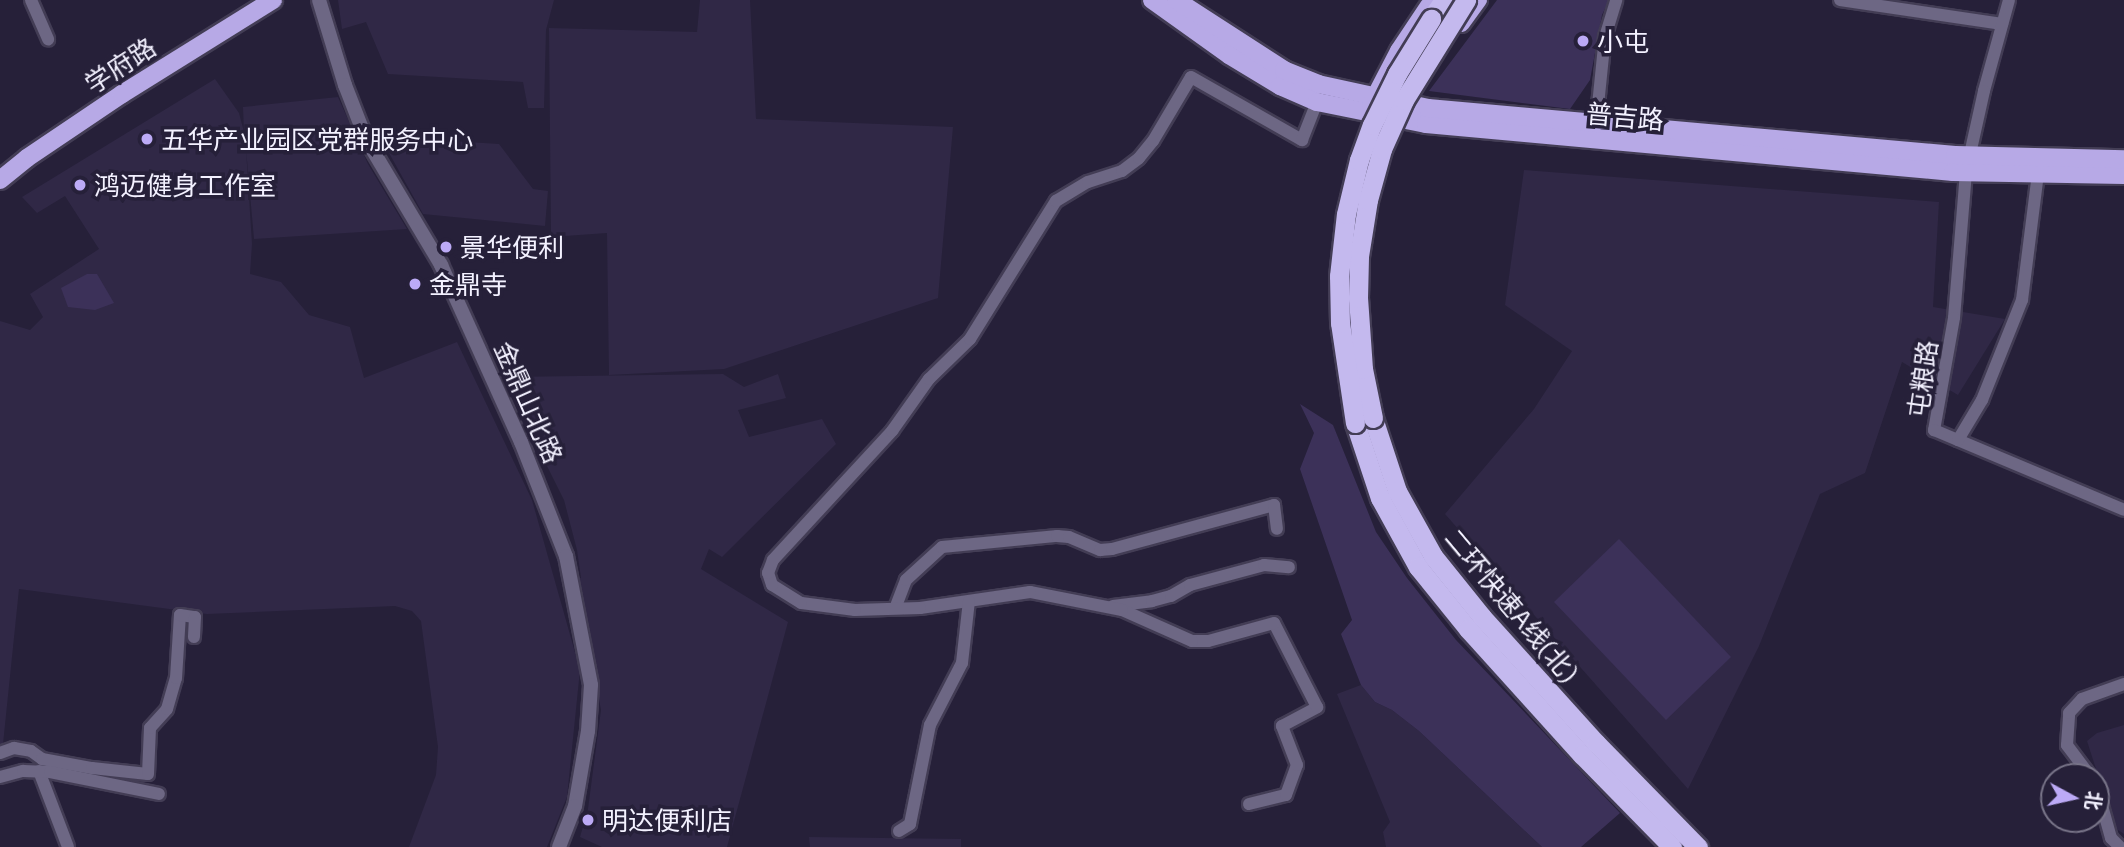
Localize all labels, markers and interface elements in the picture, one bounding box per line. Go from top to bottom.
place label: 小屯 [1597,25,1649,57]
street label: 学府路 [79,31,161,99]
marker: 小屯 [1575,33,1591,49]
street label: 普吉路 [1585,97,1665,135]
place label: 五华产业园区党群服务中心 [161,123,473,155]
marker: 五华产业园区党群服务中心 [139,131,155,147]
place label: 鸿迈健身工作室 [94,169,276,201]
marker: 鸿迈健身工作室 [72,177,88,193]
place label: 景华便利 [460,231,564,263]
marker: 景华便利 [438,239,454,255]
place label: 金鼎寺 [429,268,507,300]
marker: 金鼎寺 [407,276,423,292]
street label: 金鼎山北路 [488,336,570,468]
street label: 屯粮路 [1901,338,1943,420]
street label: 二环快速A线(北) [1439,522,1585,688]
north arrow [2040,763,2110,833]
text: 北 [2082,790,2107,812]
place label: 明达便利店 [602,804,732,836]
marker: 明达便利店 [580,812,596,828]

